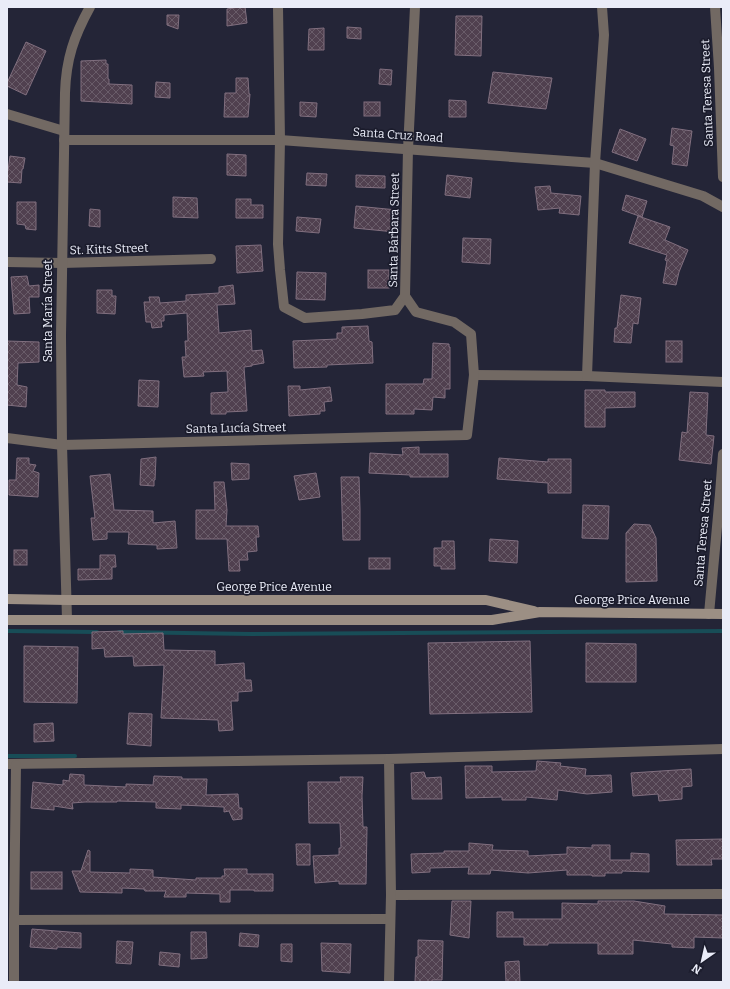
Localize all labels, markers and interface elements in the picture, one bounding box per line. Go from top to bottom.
street label: Santa Teresa Street [698,38,716,147]
street label: Santa Cruz Road [352,125,444,145]
street label: Santa Bárbara Street [386,172,402,287]
street label: St. Kitts Street [69,241,149,257]
street label: Santa María Street [41,259,55,362]
street label: Santa Lucía Street [186,420,287,436]
street label: Santa Teresa Street [691,478,715,587]
street label: George Price Avenue [216,580,332,594]
street label: George Price Avenue [574,593,690,607]
north arrow [682,941,722,981]
text: N [689,961,704,977]

